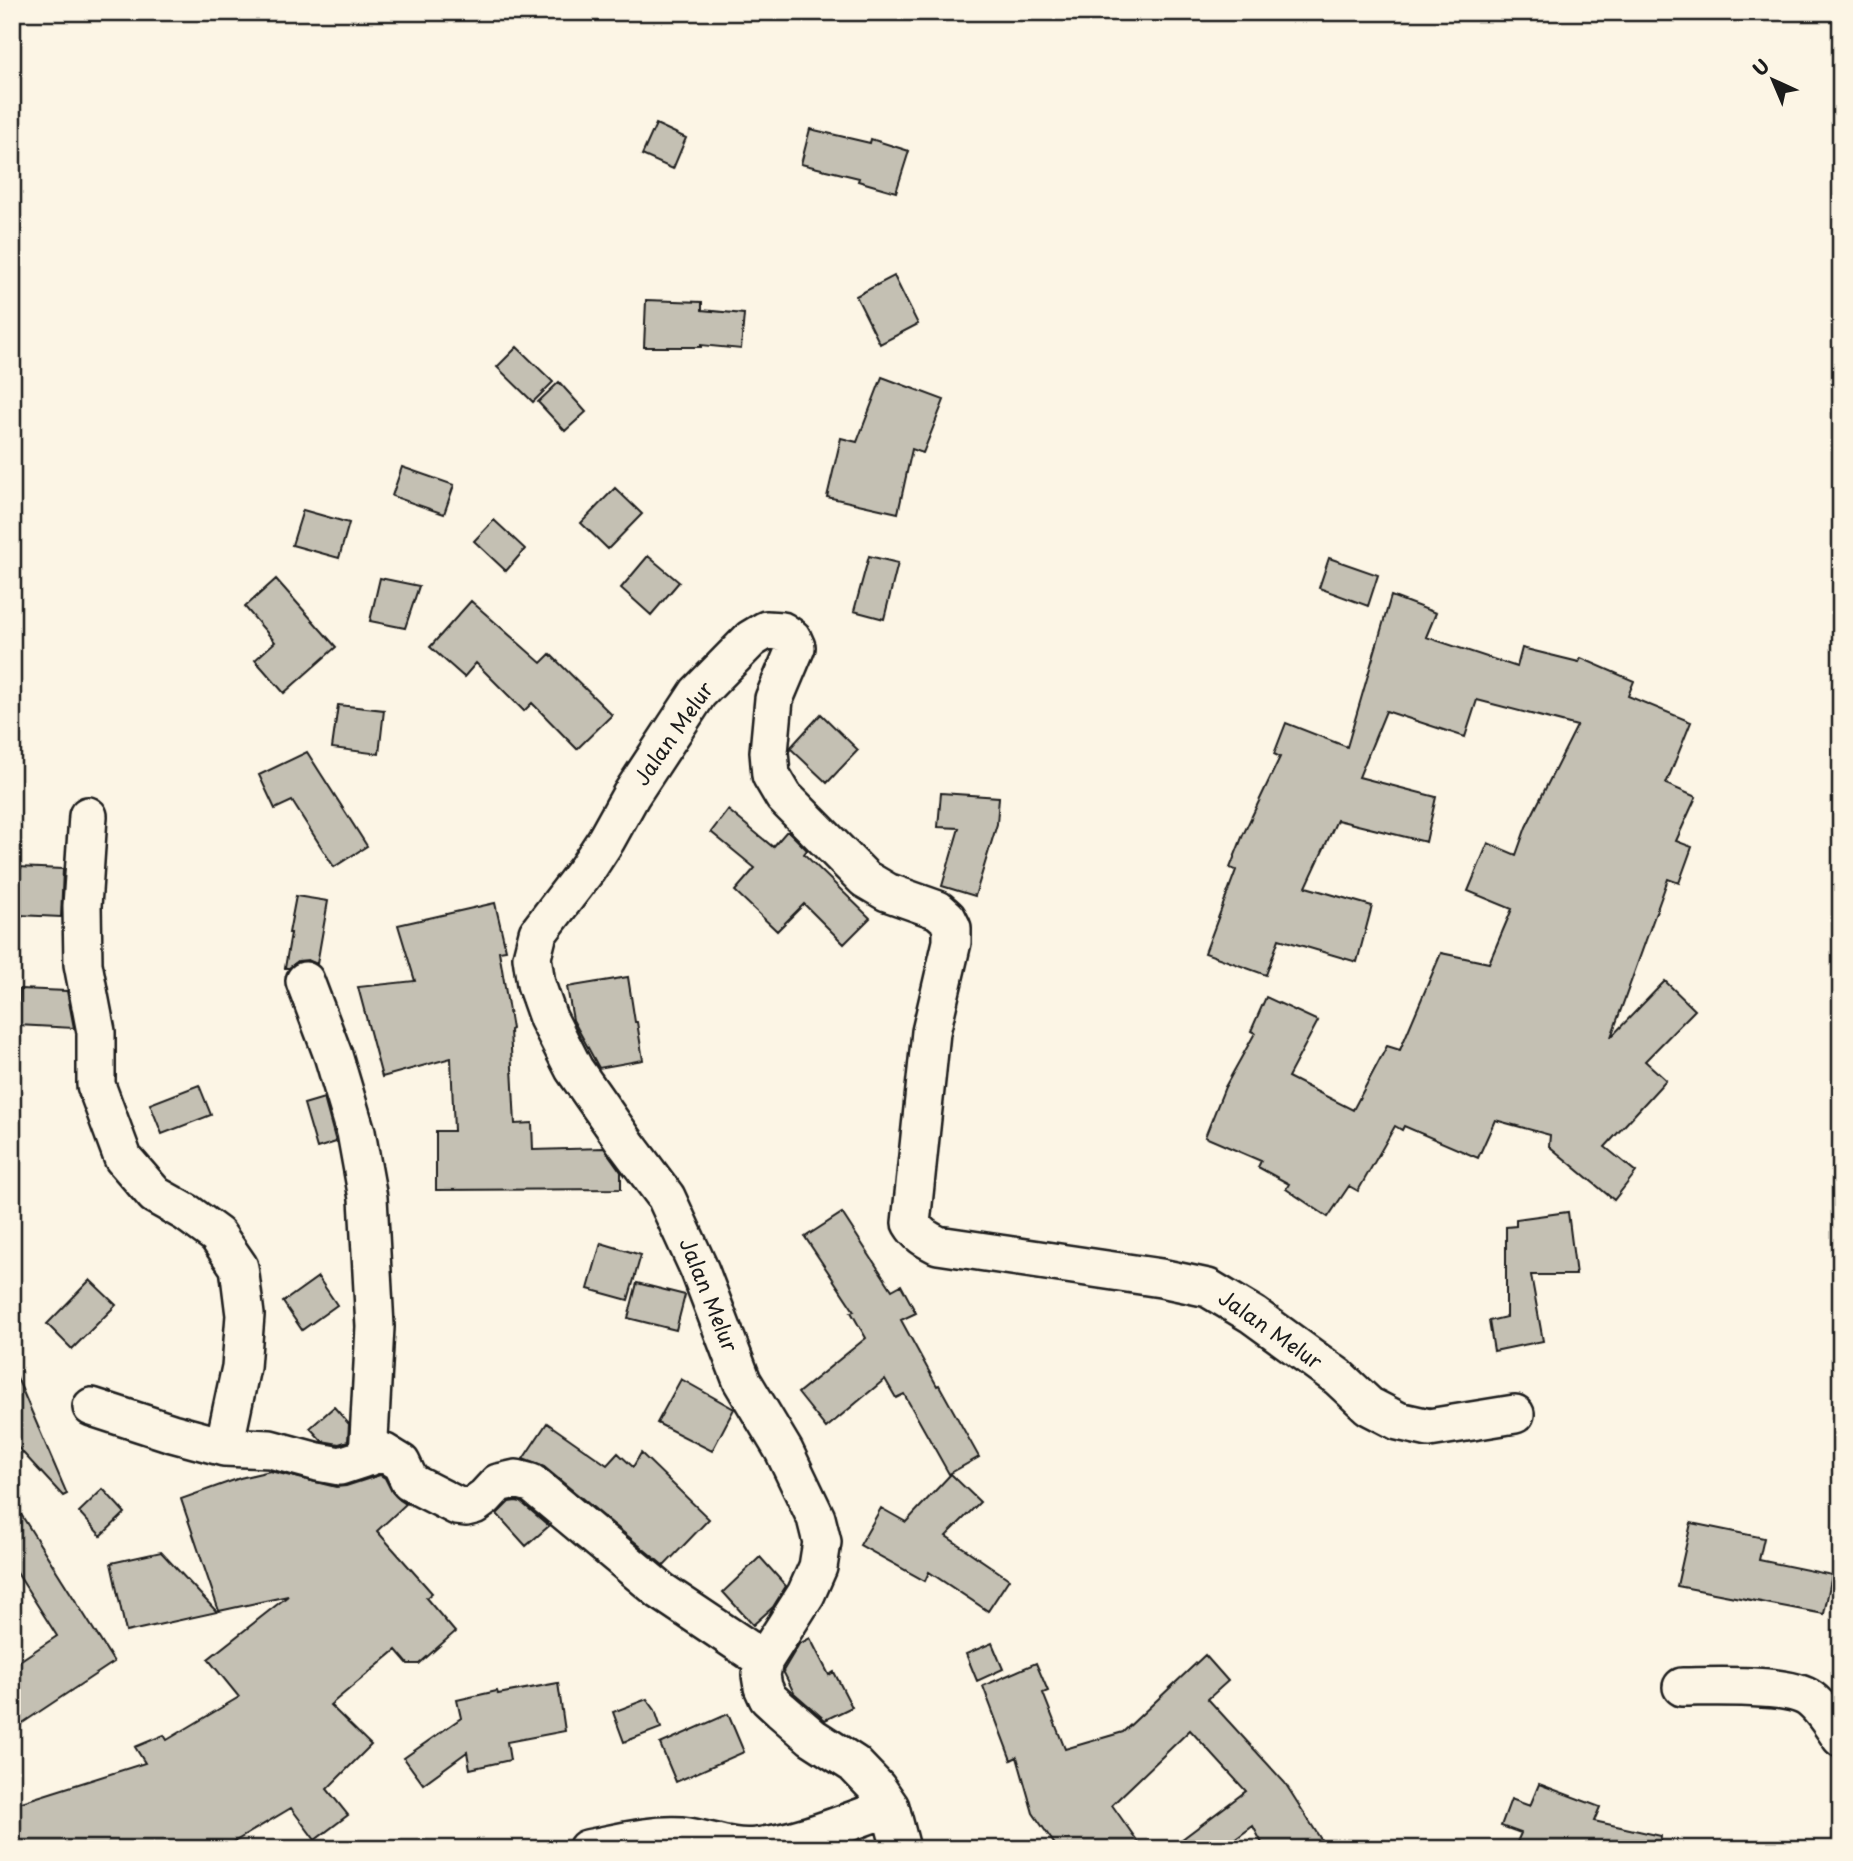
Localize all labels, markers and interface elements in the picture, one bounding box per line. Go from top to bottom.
north arrow [1738,46,1808,116]
text: U [1746,52,1775,82]
street label: Jalan Melur [625,674,720,791]
street label: Jalan Melur [672,1232,747,1356]
street label: Jalan Melur [1213,1281,1330,1376]

